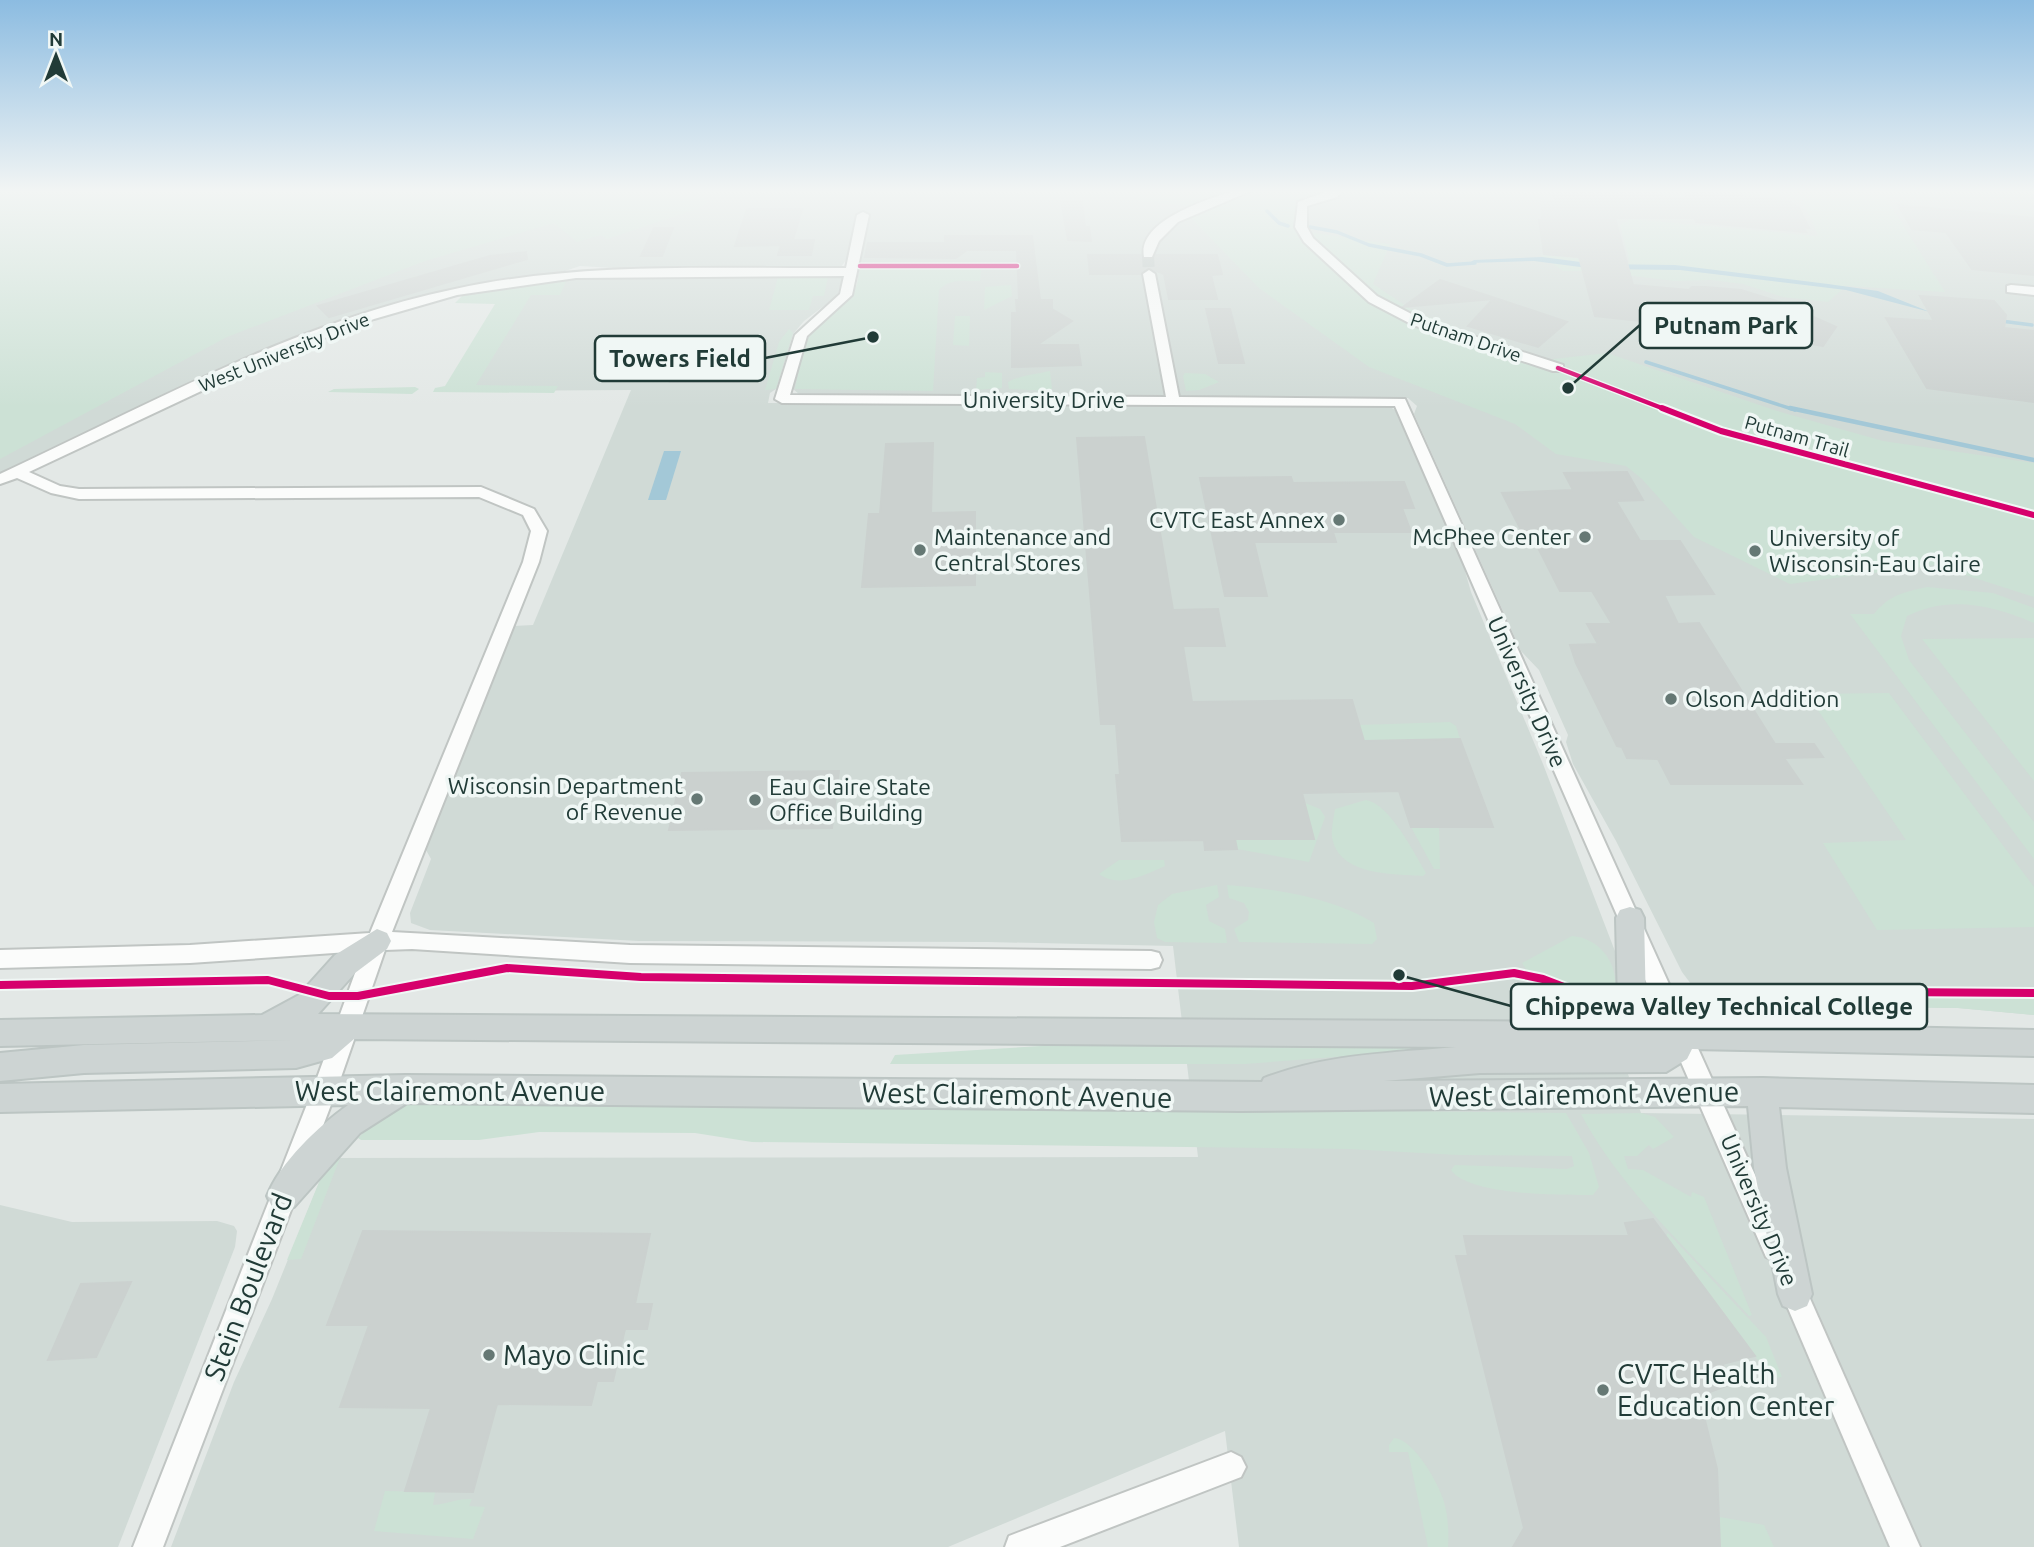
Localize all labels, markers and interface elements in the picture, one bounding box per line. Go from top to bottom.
north arrow [21,21,91,91]
text: N [49,28,63,50]
callout: Putnam Park [1640,303,1812,348]
street label: West University Drive [196,308,372,396]
street label: Putnam Drive [1408,308,1524,366]
text: Putnam Park [1654,312,1799,339]
callout: Towers Field [595,336,765,381]
text: Towers Field [609,345,751,372]
street label: University Drive [963,387,1125,412]
street label: Putnam Trail [1742,411,1852,461]
place label: CVTC East Annex [1149,507,1325,532]
marker: CVTC East Annex [1331,512,1347,528]
place label: Maintenance and Central Stores [934,524,1111,575]
place label: McPhee Center [1412,524,1571,549]
place label: University of Wisconsin-Eau Claire [1769,525,1981,576]
marker: McPhee Center [1577,529,1593,545]
marker: Maintenance and Central Stores [912,542,928,558]
marker: University of Wisconsin-Eau Claire [1747,543,1763,559]
street label: University Drive [1483,613,1572,771]
place label: Olson Addition [1685,686,1839,711]
marker: Olson Addition [1663,691,1679,707]
place label: Wisconsin Department of Revenue [448,773,683,824]
place label: Eau Claire State Office Building [769,774,931,825]
marker: Wisconsin Department of Revenue [689,791,705,807]
marker: Eau Claire State Office Building [747,792,763,808]
callout: Chippewa Valley Technical College [1511,984,1927,1029]
text: Chippewa Valley Technical College [1525,993,1913,1020]
street label: West Clairemont Avenue [295,1075,605,1106]
street label: West Clairemont Avenue [1428,1075,1740,1112]
street label: West Clairemont Avenue [861,1076,1173,1113]
street label: University Drive [1716,1130,1803,1289]
street label: Stein Boulevard [198,1189,298,1385]
place label: Mayo Clinic [503,1339,645,1370]
marker: Mayo Clinic [481,1347,497,1363]
place label: CVTC Health Education Center [1617,1358,1835,1421]
marker: CVTC Health Education Center [1595,1382,1611,1398]

